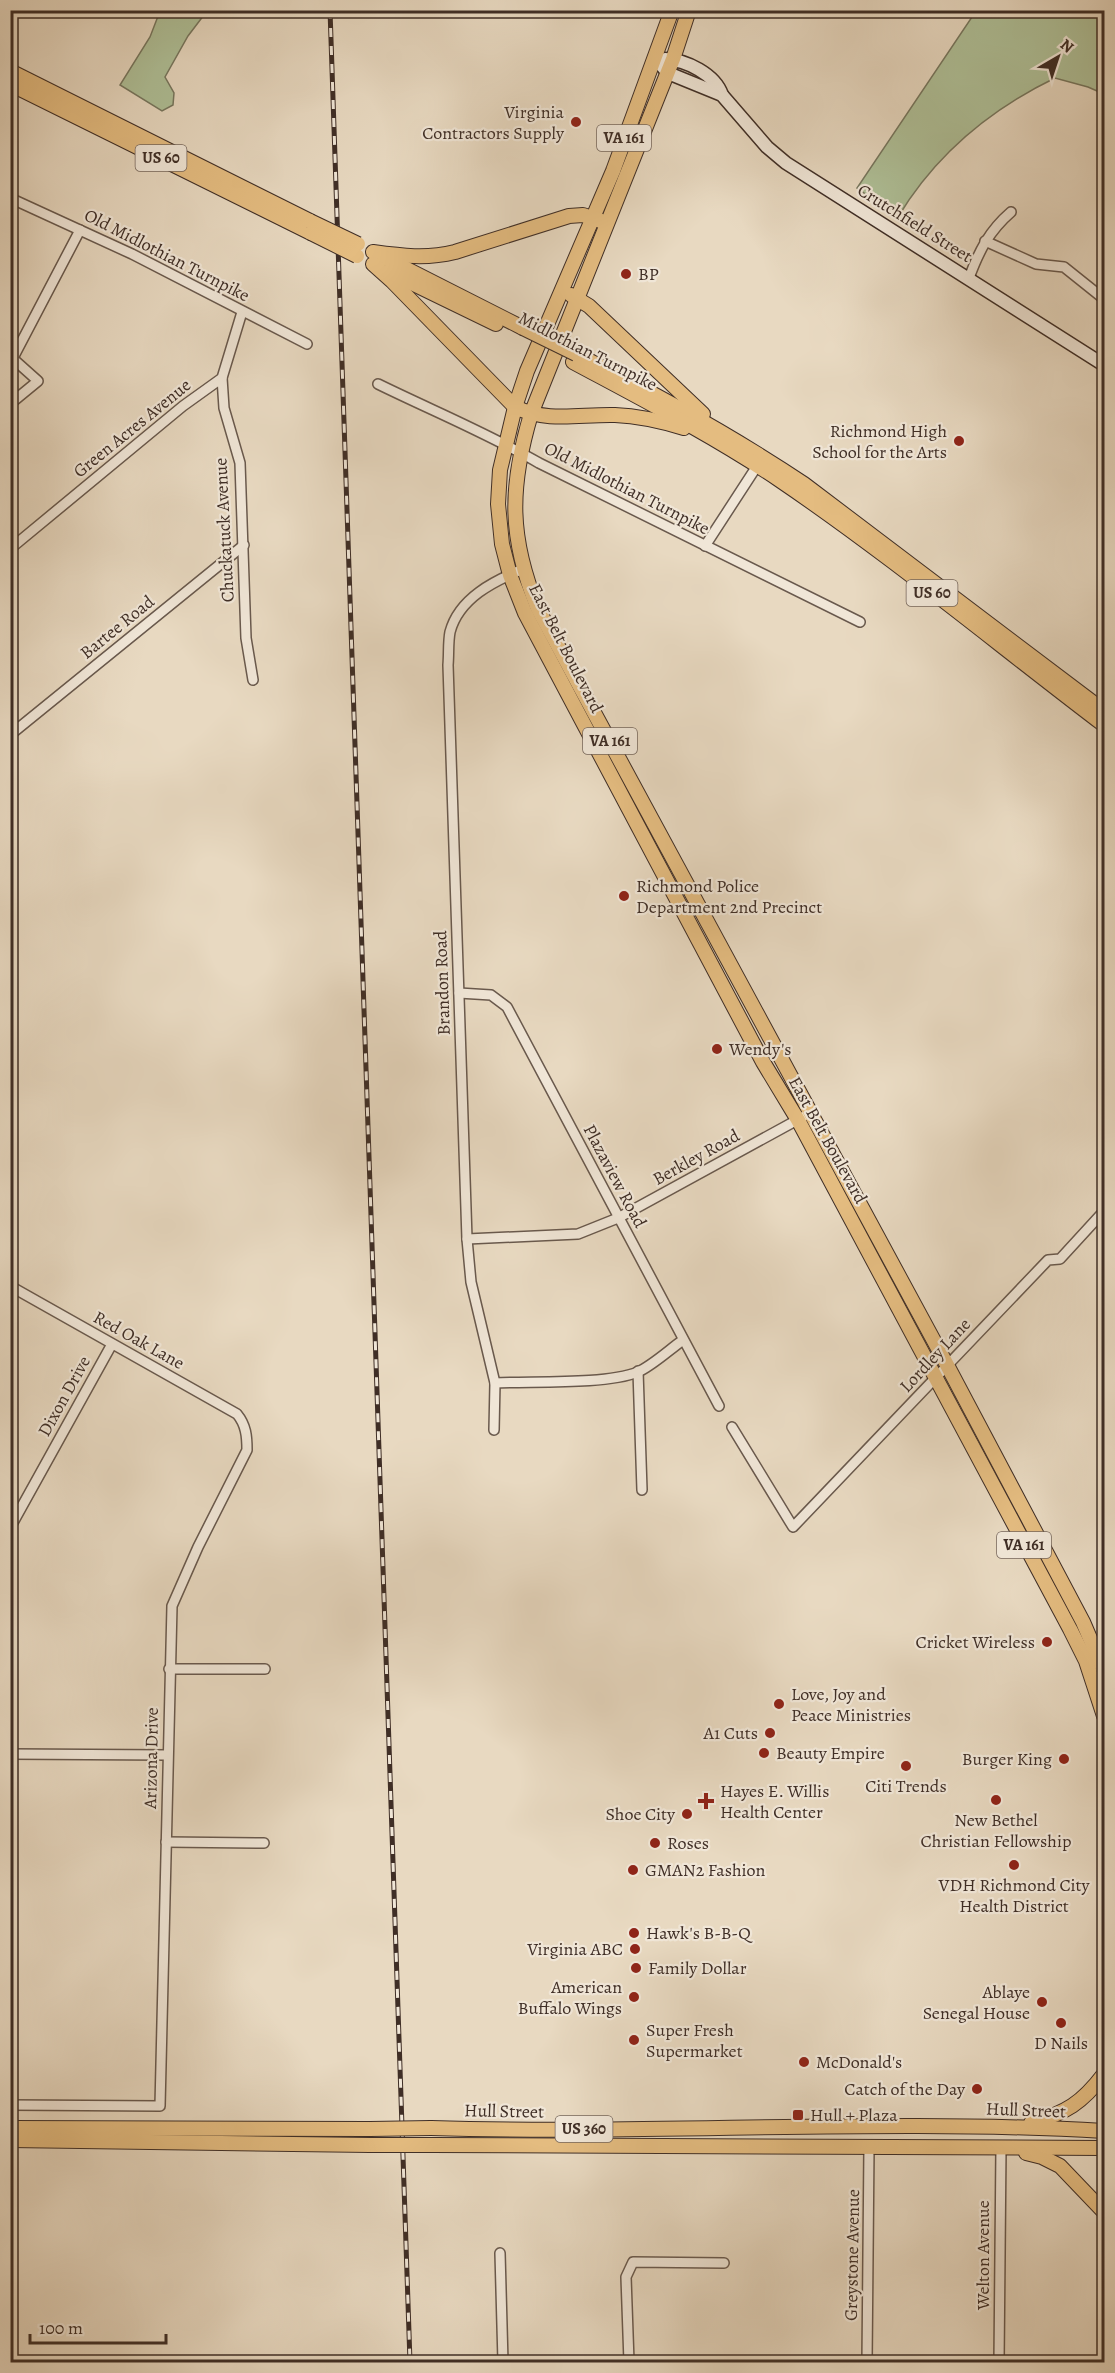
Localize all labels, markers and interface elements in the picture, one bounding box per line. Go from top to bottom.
north arrow [1028,27,1088,87]
text: N [1055,34,1079,59]
place label: Virginia Contractors Supply [422,100,565,145]
marker: Virginia Contractors Supply [569,115,583,129]
road number: VA 161 [597,125,651,151]
road number: US 60 [136,145,186,171]
street label: Crutchfield Street [853,178,977,268]
street label: Old Midlothian Turnpike [80,203,254,307]
place label: BP [638,262,659,286]
marker: BP [619,267,633,281]
street label: Midlothian Turnpike [515,306,661,396]
street label: Green Acres Avenue [68,373,196,483]
place label: Richmond High School for the Arts [812,419,947,464]
marker: Richmond High School for the Arts [952,434,966,448]
street label: Old Midlothian Turnpike [540,436,714,540]
street label: Chuckatuck Avenue [208,457,240,603]
street label: East Belt Boulevard [523,579,609,717]
road number: US 60 [906,580,958,606]
street label: Bartee Road [75,589,159,664]
road number: VA 161 [583,728,637,754]
place label: Richmond Police Department 2nd Precinct [636,874,822,919]
marker: Richmond Police Department 2nd Precinct [617,889,631,903]
street label: Brandon Road [428,930,456,1036]
place label: Wendy's [728,1037,792,1061]
marker: Wendy's [710,1042,724,1056]
street label: East Belt Boulevard [783,1072,873,1208]
street label: Plazaview Road [578,1120,652,1232]
street label: Berkley Road [648,1123,744,1191]
street label: Red Oak Lane [89,1305,189,1375]
street label: Lordley Lane [894,1312,976,1398]
street label: Dixon Drive [32,1351,96,1441]
road number: VA 161 [997,1532,1051,1558]
place label: Cricket Wireless [915,1630,1035,1654]
marker: Cricket Wireless [1040,1635,1054,1649]
place label: Love, Joy and Peace Ministries [791,1682,911,1727]
marker: Love, Joy and Peace Ministries [772,1697,786,1711]
street label: Arizona Drive [138,1707,164,1810]
place label: A1 Cuts [703,1721,758,1745]
marker: A1 Cuts [763,1726,777,1740]
place label: Beauty Empire [776,1741,885,1765]
marker: Beauty Empire [757,1746,771,1760]
place label: Burger King [962,1747,1052,1771]
marker: Burger King [1057,1752,1071,1766]
marker: Citi Trends [899,1759,913,1773]
place label: Citi Trends [865,1774,947,1798]
place label: Hayes E. Willis Health Center [720,1779,829,1824]
marker: Hayes E. Willis Health Center [697,1792,715,1810]
marker: New Bethel Christian Fellowship [989,1793,1003,1807]
place label: Shoe City [605,1802,676,1826]
marker: Shoe City [680,1807,694,1821]
place label: New Bethel Christian Fellowship [921,1808,1071,1853]
place label: Roses [667,1831,709,1855]
marker: Roses [648,1836,662,1850]
place label: GMAN2 Fashion [645,1858,766,1882]
marker: VDH Richmond City Health District [1007,1858,1021,1872]
marker: GMAN2 Fashion [626,1863,640,1877]
place label: VDH Richmond City Health District [938,1873,1090,1918]
place label: Hawk's B-B-Q [646,1921,753,1945]
marker: Hawk's B-B-Q [627,1926,641,1940]
place label: Virginia ABC [526,1937,623,1961]
marker: Virginia ABC [628,1942,642,1956]
place label: Family Dollar [648,1956,747,1980]
marker: Family Dollar [629,1961,643,1975]
place label: American Buffalo Wings [518,1975,622,2020]
place label: Ablaye Senegal House [923,1980,1030,2025]
marker: American Buffalo Wings [627,1990,641,2004]
marker: Ablaye Senegal House [1035,1995,1049,2009]
marker: D Nails [1054,2016,1068,2030]
place label: Super Fresh Supermarket [646,2018,743,2063]
place label: D Nails [1034,2031,1088,2055]
marker: Super Fresh Supermarket [627,2033,641,2047]
place label: McDonald's [816,2050,902,2074]
marker: McDonald's [797,2055,811,2069]
place label: Catch of the Day [844,2077,966,2101]
marker: Catch of the Day [970,2082,984,2096]
street label: Hull Street [986,2097,1066,2123]
street label: Hull Street [464,2098,544,2124]
place label: Hull + Plaza [810,2103,898,2127]
marker: Hull + Plaza [791,2108,805,2122]
road number: US 360 [556,2116,612,2142]
street label: Greystone Avenue [839,2189,865,2321]
street label: Welton Avenue [971,2200,995,2311]
scale bar [30,2307,166,2345]
text: 100 m [39,2316,83,2340]

